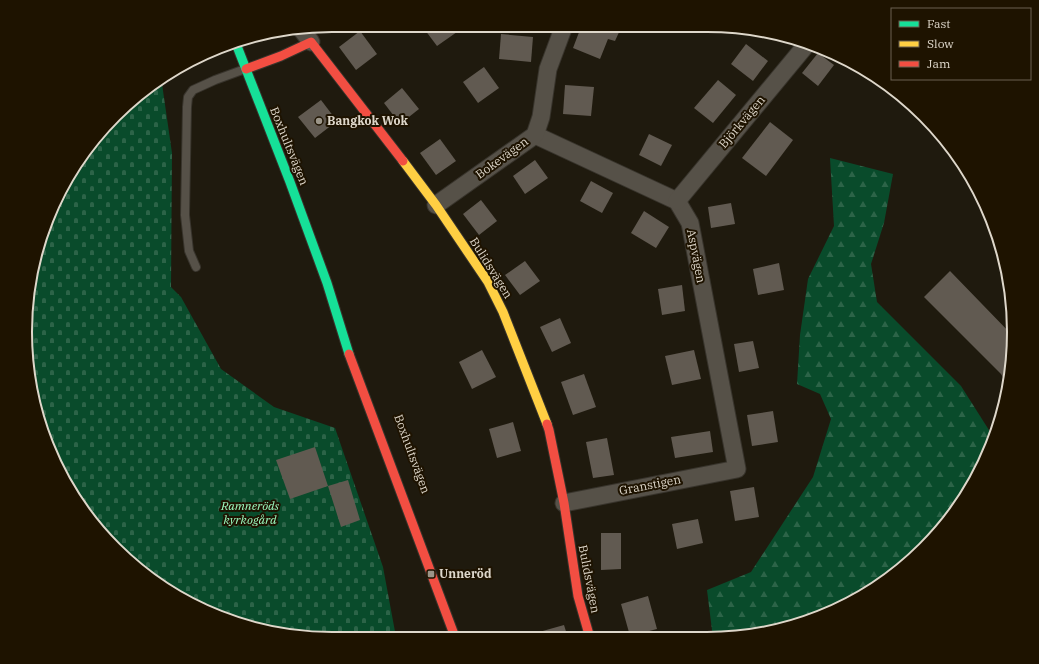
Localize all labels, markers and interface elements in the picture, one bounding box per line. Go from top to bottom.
legend [891,8,1031,80]
text: Fast [927,16,951,31]
text: Slow [927,36,954,51]
text: Jam [927,56,951,71]
street label: Björkvägen [715,92,768,151]
street label: Boxhultsvägen [267,104,312,187]
place label: Bangkok Wok [327,113,408,128]
marker: Bangkok Wok [314,116,324,126]
street label: Bokevägen [472,133,531,182]
street label: Aspvägen [684,228,709,285]
street label: Bulidsvägen [467,234,516,301]
street label: Boxhultsvägen [391,412,434,496]
street label: Granstigen [618,471,682,498]
park label: Ramneröds kyrkogård [220,498,280,527]
street label: Bulidsvägen [576,544,604,615]
place label: Unneröd [439,566,492,581]
marker: Unneröd [426,569,436,579]

